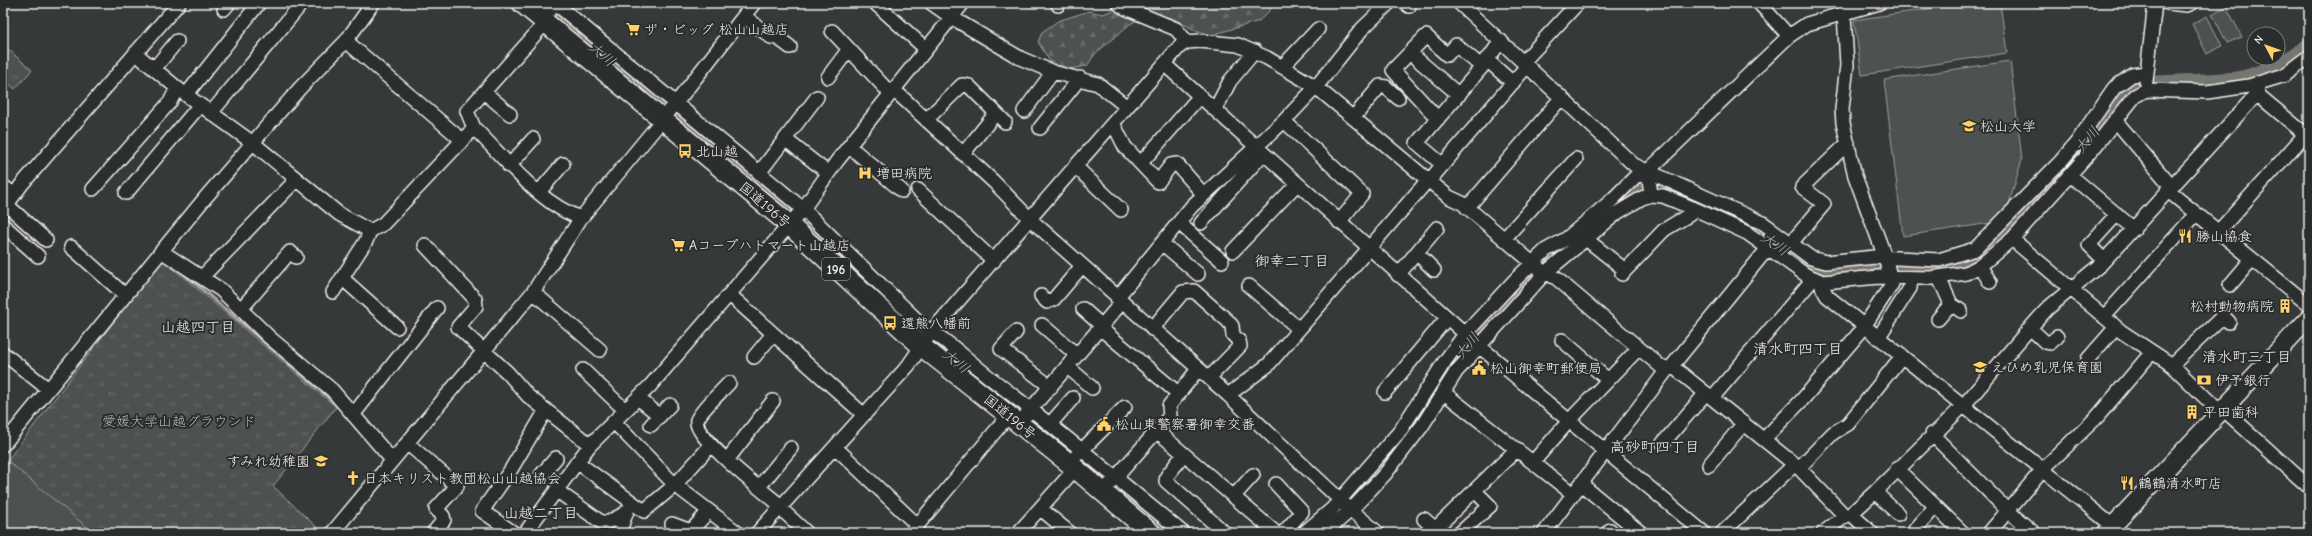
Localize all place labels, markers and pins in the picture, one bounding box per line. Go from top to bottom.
supermarket icon: ザ・ビッグ 松山山越店 [625,21,641,37]
place label: ザ・ビッグ 松山山越店 [644,21,789,38]
school or university icon: 松山大学 [1961,118,1977,134]
place label: 松山大学 [1980,118,2036,135]
bus stop icon: 北山越 [677,143,693,159]
place label: 北山越 [696,143,738,160]
hospital icon: 増田病院 [857,165,873,181]
place label: 増田病院 [876,165,932,182]
restaurant icon: 勝山協食 [2177,228,2193,244]
place label: 勝山協食 [2196,228,2252,245]
supermarket icon: Aコープハトマート山越店 [670,237,686,253]
place label: Aコープハトマート山越店 [689,237,851,254]
place label: 松村動物病院 [2190,298,2274,315]
building icon: 松村動物病院 [2277,298,2293,314]
bus stop icon: 還熊八幡前 [882,315,898,331]
place label: 還熊八幡前 [901,315,971,332]
school or university icon: えひめ乳児保育園 [1972,359,1988,375]
place label: えひめ乳児保育園 [1991,359,2103,376]
public building icon: 松山御幸町郵便局 [1471,360,1487,376]
place label: 松山御幸町郵便局 [1490,360,1602,377]
bank icon: 伊予銀行 [2196,372,2212,388]
place label: 伊予銀行 [2215,372,2271,389]
building icon: 平田歯科 [2184,404,2200,420]
place label: 平田歯科 [2203,404,2259,421]
public building icon: 松山東警察署御幸交番 [1096,416,1112,432]
place label: 松山東警察署御幸交番 [1115,416,1255,433]
place label: すみれ幼稚園 [227,453,310,470]
school or university icon: すみれ幼稚園 [313,453,329,469]
church icon: 日本キリスト教団松山山越協会 [345,470,361,486]
place label: 日本キリスト教団松山山越協会 [364,470,561,487]
restaurant icon: 鶴鶴清水町店 [2119,475,2135,491]
place label: 鶴鶴清水町店 [2138,475,2222,492]

